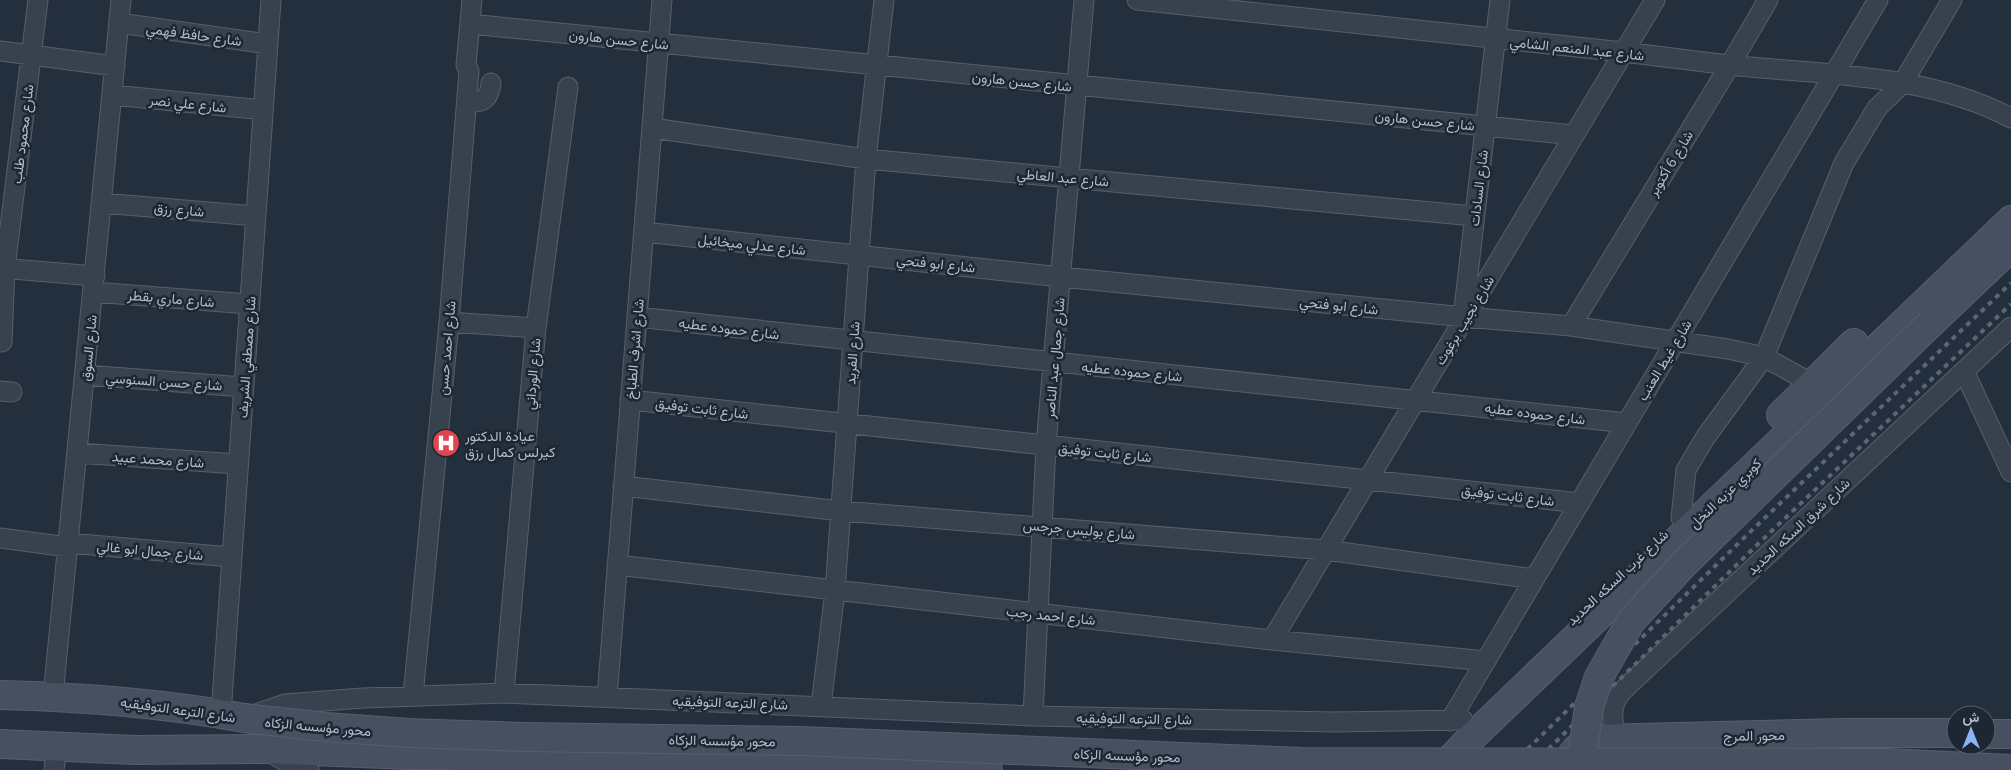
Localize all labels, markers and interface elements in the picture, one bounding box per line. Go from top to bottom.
street label: شارع حافظ فهمي [145,18,243,53]
street label: شارع حسن هارون [568,24,670,56]
street label: شارع عبد المنعم الشامي [1508,31,1645,67]
street label: شارع حسن هارون [971,66,1073,98]
street label: شارع محمود طلب [6,83,40,185]
street label: شارع علي نصر [147,89,228,119]
street label: شارع حسن هارون [1374,105,1476,137]
street label: شارع 6 أكتوبر [1642,127,1699,201]
street label: شارع السادات [1464,149,1494,227]
street label: شارع عبد العاطي [1016,164,1110,193]
street label: شارع رزق [153,197,205,223]
street label: شارع عدلي ميخائيل [697,229,807,262]
street label: شارع ابو فتحي [895,249,976,280]
street label: شارع نجيب برغوث [1430,272,1500,369]
street label: شارع ماري بقطر [125,285,215,314]
street label: شارع ابو فتحي [1298,291,1379,322]
street label: شارع مصطفي الشريف [232,295,263,419]
street label: شارع جمال عبد الناصر [1039,297,1071,421]
street label: شارع اشرف الطباخ [620,298,650,400]
street label: شارع احمد حسن [432,300,462,396]
street label: شارع حموده عطيه [677,312,780,346]
street label: شارع السوق [75,314,103,382]
street label: شارع غيط العنب [1632,316,1697,405]
street label: شارع الفريد [840,321,866,385]
street label: شارع الورداني [519,337,548,411]
street label: شارع حموده عطيه [1080,356,1183,388]
street label: شارع حسن السنوسي [105,367,223,398]
street label: شارع ثابت توفيق [654,393,750,425]
street label: شارع حموده عطيه [1483,397,1586,431]
place label: عيادة الدكتور كيرلس كمال رزق [464,426,555,462]
hospital icon: عيادة الدكتور كيرلس كمال رزق [431,428,461,458]
street label: شارع ثابت توفيق [1057,438,1153,468]
street label: شارع محمد عبيد [111,446,205,474]
street label: كوبري عزبه النخل [1685,454,1767,535]
street label: شارع شرق السكه الحديد [1742,473,1855,580]
street label: شارع ثابت توفيق [1460,480,1556,512]
street label: شارع بوليس جرجس [1022,515,1136,545]
street label: شارع غرب السكه الحديد [1562,525,1673,631]
street label: شارع جمال ابو غالي [96,536,204,567]
street label: شارع احمد رجب [1005,601,1097,631]
street label: شارع الترعه التوفيقيه [672,690,788,716]
street label: شارع الترعه التوفيقيه [119,692,237,728]
north arrow [1946,705,1996,755]
street label: شارع الترعه التوفيقيه [1076,707,1192,731]
text: ش [1963,707,1980,726]
street label: محور مؤسسه الزكاه [264,712,372,740]
street label: محور المرج [1723,725,1785,747]
street label: محور مؤسسه الزكاه [668,730,776,750]
street label: محور مؤسسه الزكاه [1073,744,1181,766]

